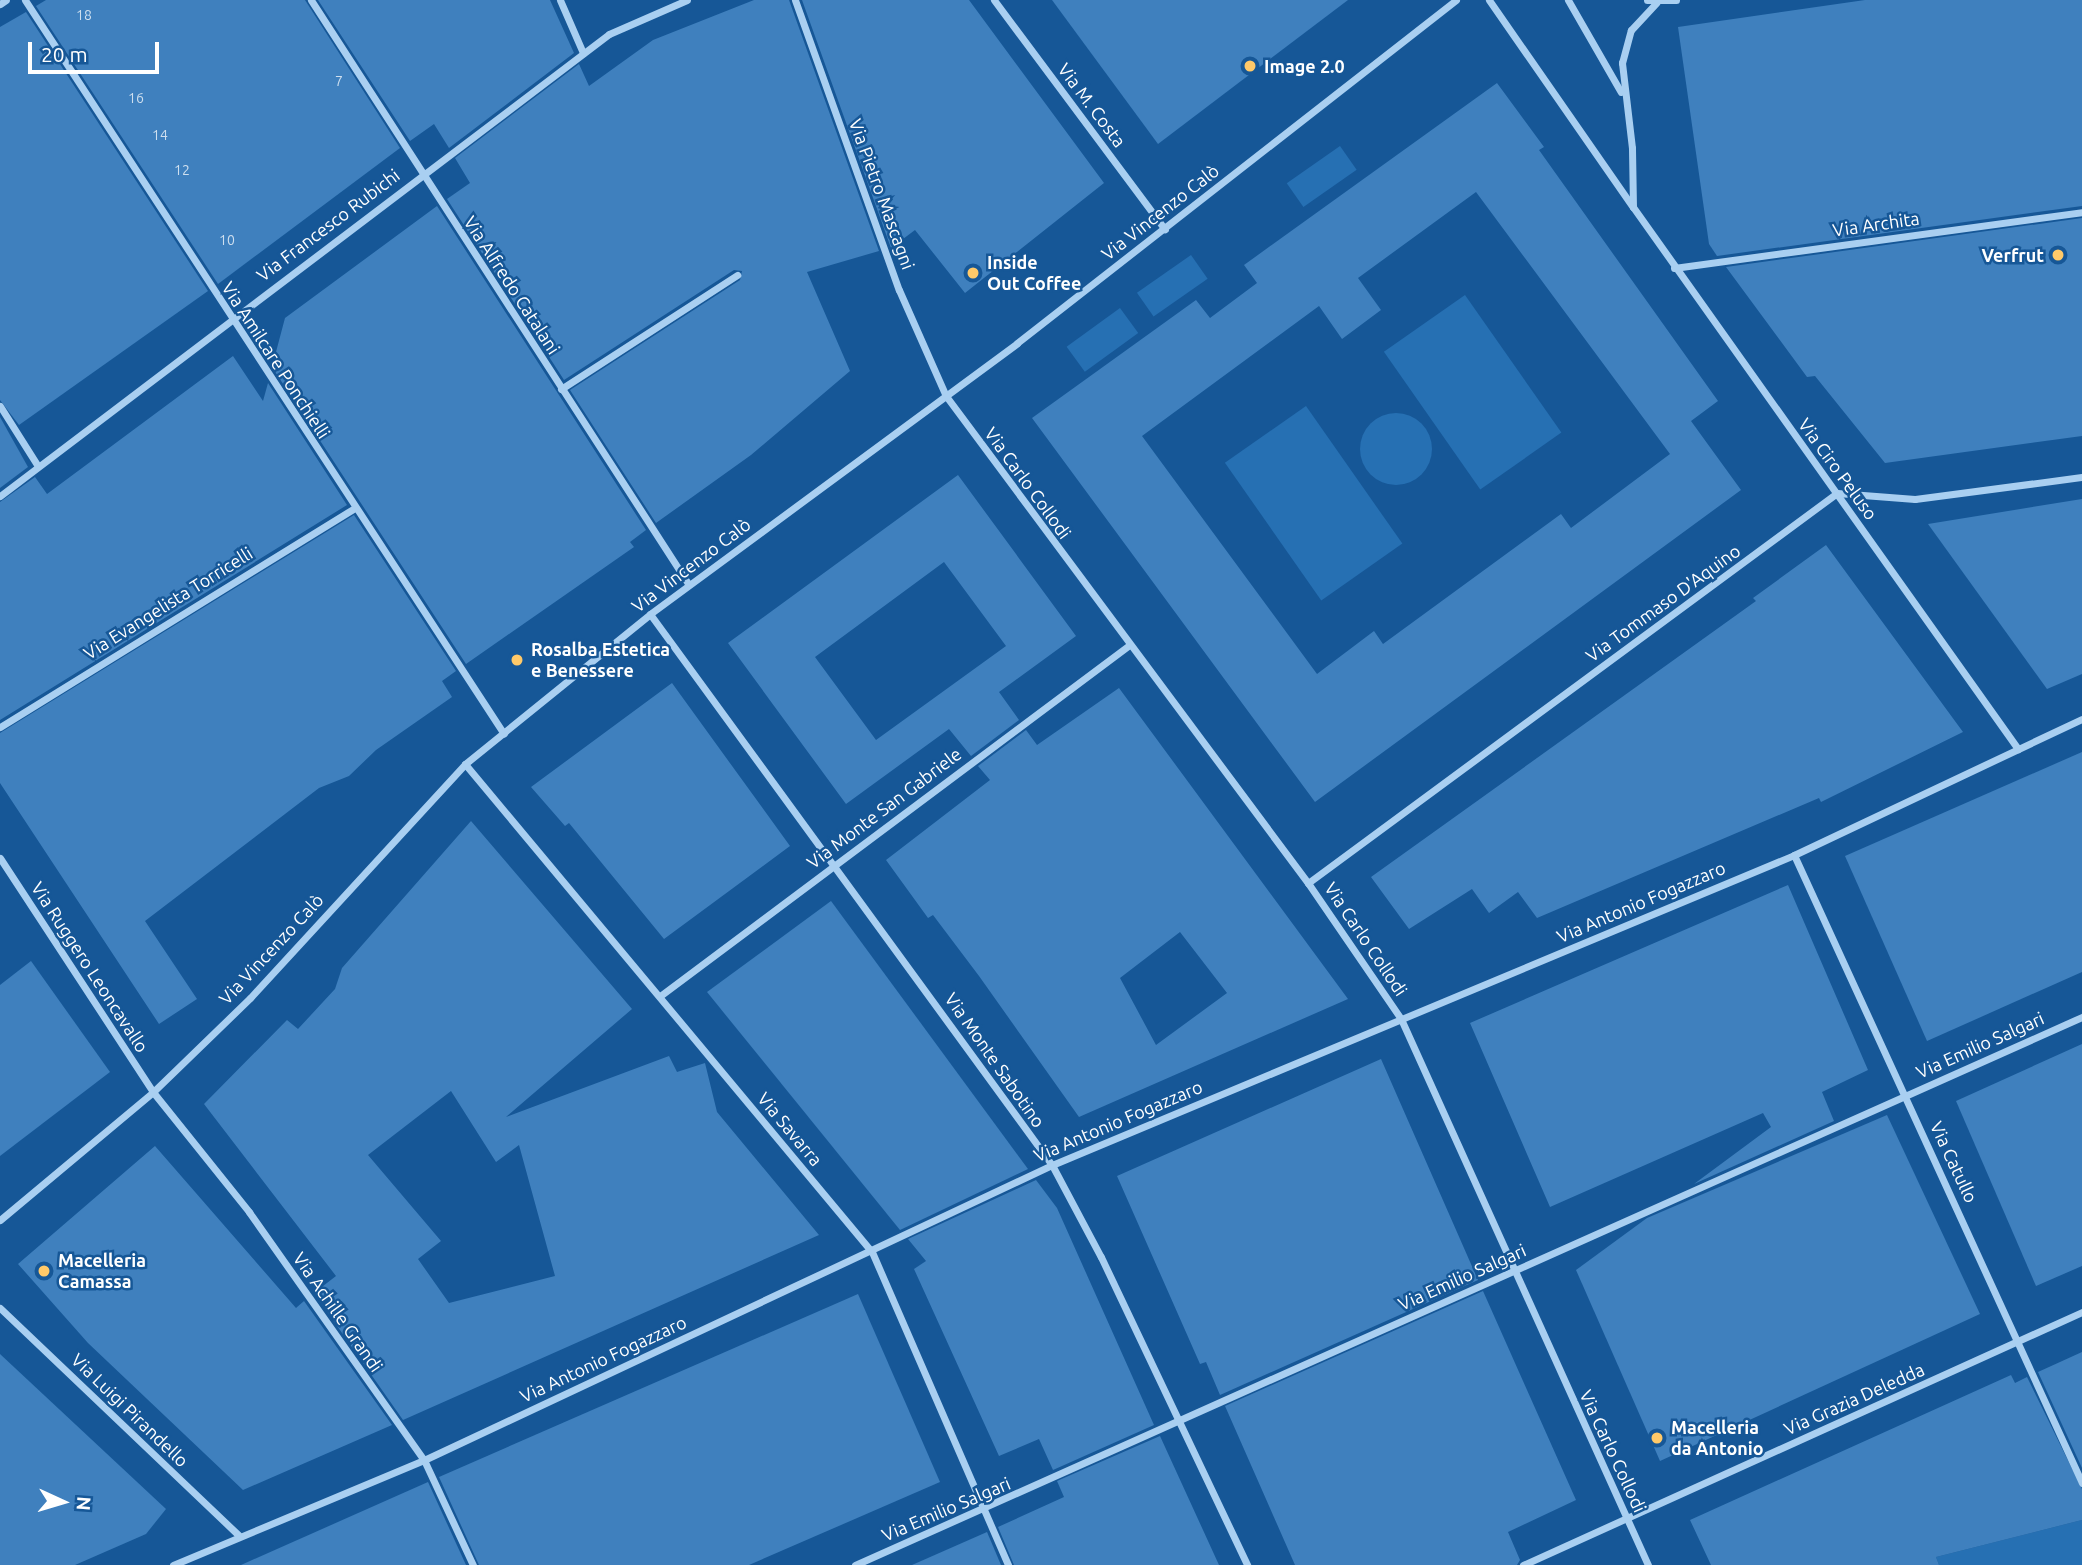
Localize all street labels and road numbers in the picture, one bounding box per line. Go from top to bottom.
street label: Via M. Costa [1053,59,1131,151]
street label: Via Pietro Mascagni [845,116,919,272]
street label: Via Vincenzo Calò [1097,159,1223,265]
street label: Via Francesco Rubichi [252,164,404,286]
street label: Via Archita [1831,207,1921,241]
street label: Via Alfredo Catalani [459,212,565,358]
street label: Via Amilcare Ponchielli [217,278,335,442]
street label: Via Ciro Peluso [1794,414,1882,524]
street label: Via Carlo Collodi [980,423,1076,543]
street label: Via Vincenzo Calò [627,513,755,617]
street label: Via Tommaso D'Aquino [1582,540,1744,666]
street label: Via Evangelista Torricelli [79,542,257,664]
street label: Via Monte San Gabriele [802,743,966,873]
street label: Via Antonio Fogazzaro [1553,857,1729,947]
street label: Via Ruggero Leoncavallo [27,878,153,1056]
street label: Via Carlo Collodi [1320,878,1412,1000]
street label: Via Vincenzo Calò [214,889,328,1009]
street label: Via Monte Sabotino [940,989,1050,1131]
street label: Via Emilio Salgari [1913,1007,2047,1083]
street label: Via Antonio Fogazzaro [1030,1076,1206,1166]
street label: Via Savarra [753,1088,827,1170]
street label: Via Catullo [1926,1118,1982,1206]
street label: Via Emilio Salgari [1395,1239,1529,1315]
street label: Via Achille Grandi [289,1248,387,1376]
street label: Via Antonio Fogazzaro [516,1311,690,1407]
street label: Via Luigi Pirandello [67,1349,193,1471]
street label: Via Grazia Deledda [1780,1358,1928,1440]
street label: Via Carlo Collodi [1575,1386,1651,1516]
street label: Via Emilio Salgari [878,1472,1014,1546]

